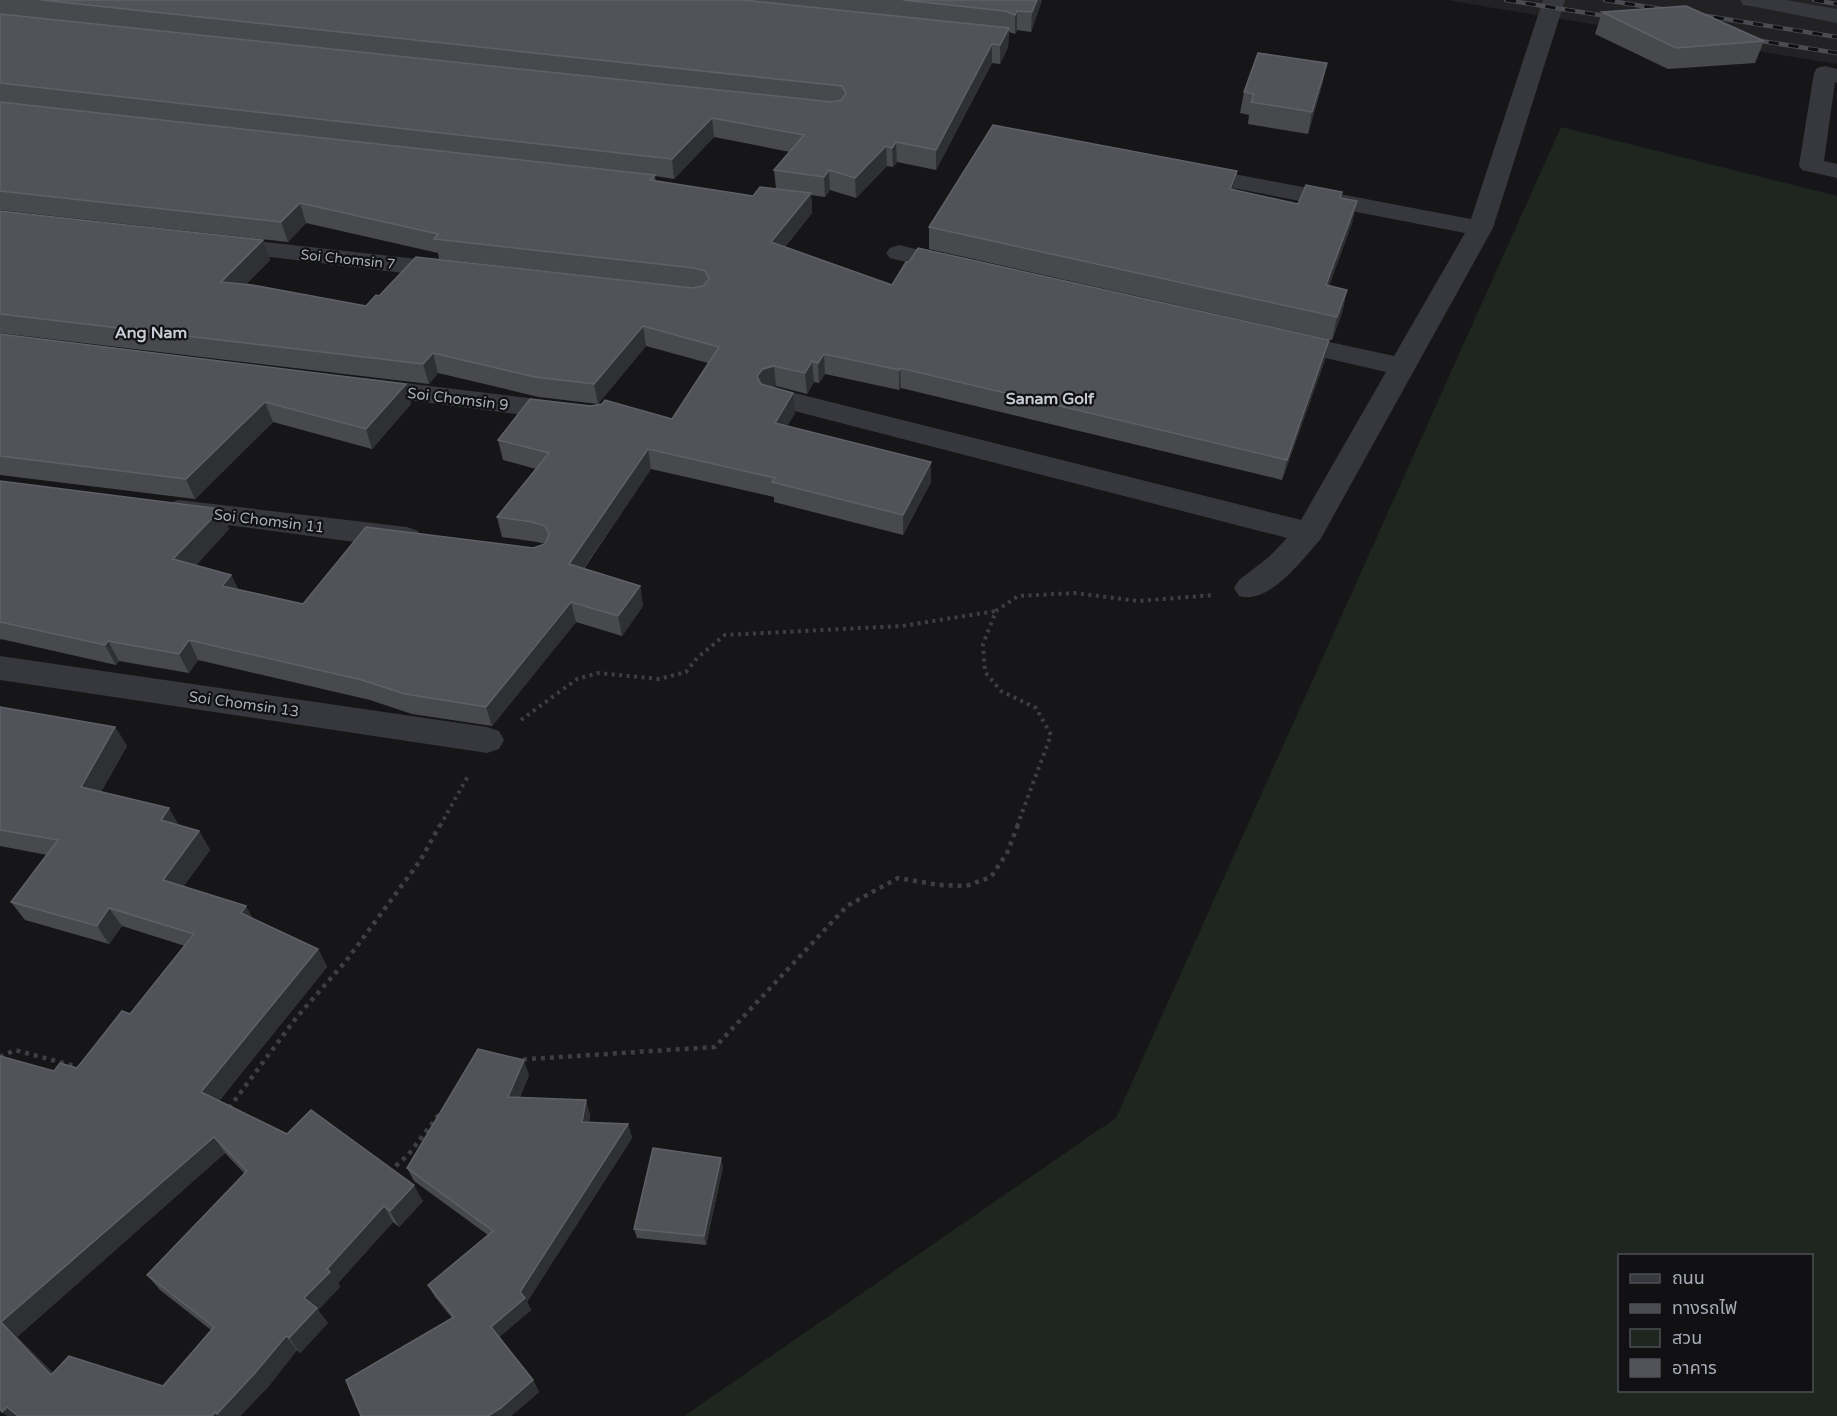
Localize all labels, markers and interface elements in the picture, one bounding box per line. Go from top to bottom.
street label: Soi Chomsin 7 [300,246,396,273]
district label: Ang Nam [115,323,187,343]
street label: Soi Chomsin 9 [406,384,510,414]
district label: Sanam Golf [1006,389,1095,409]
street label: Soi Chomsin 11 [213,505,325,537]
street label: Soi Chomsin 13 [188,687,300,721]
legend [1618,1254,1813,1392]
text: ถนน [1672,1267,1705,1289]
text: ทางรถไฟ [1672,1297,1737,1319]
text: สวน [1672,1327,1702,1349]
text: อาคาร [1672,1357,1717,1379]

